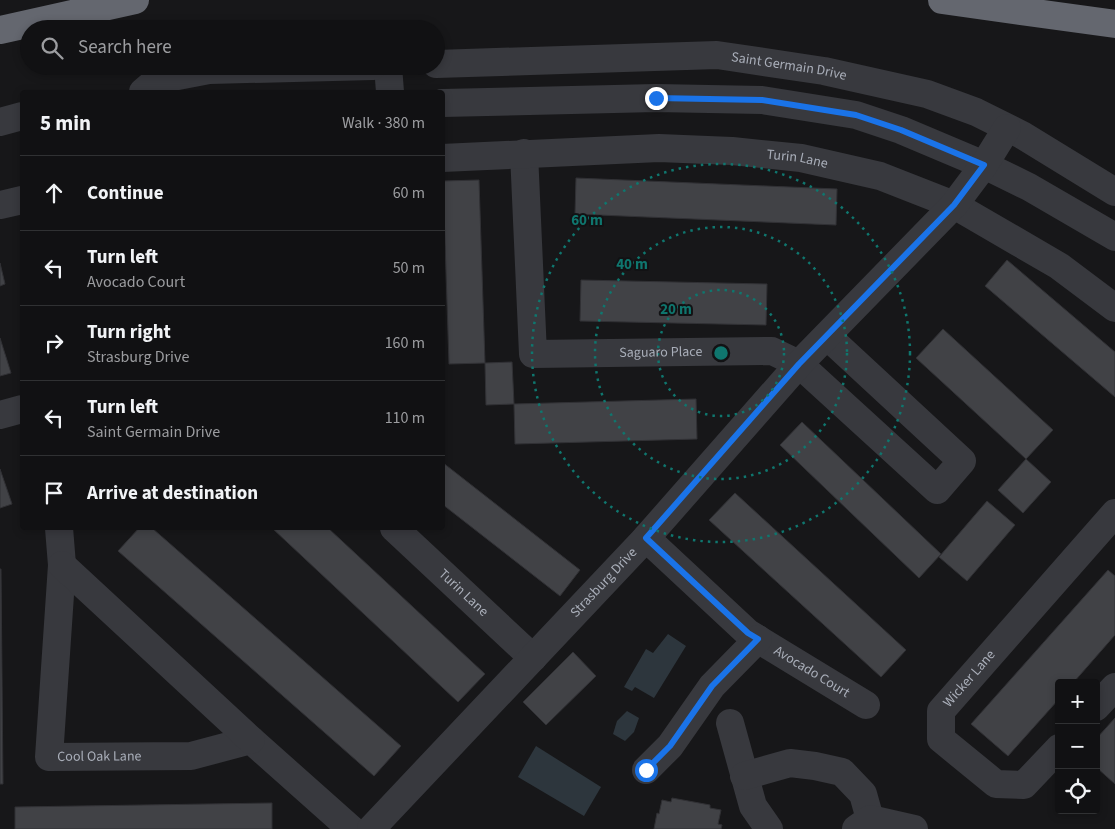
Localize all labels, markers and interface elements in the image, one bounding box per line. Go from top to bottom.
search box [20,20,445,75]
icon: search [38,34,66,62]
text: Search here [78,34,172,61]
street label: Saint Germain Drive [730,47,849,86]
route end [645,87,668,110]
text: 5 min [40,108,91,138]
text: Walk · 380 m [342,112,425,134]
street label: Turin Lane [766,145,830,174]
icon: ahead [40,179,68,207]
text: Continue [87,180,164,207]
text: 60 m [393,182,425,204]
text: 60 m [571,210,603,231]
text: Turn left [87,244,158,271]
icon: left [40,254,68,282]
text: 40 m [616,254,648,275]
text: 50 m [393,257,425,279]
text: Avocado Court [87,271,185,293]
text: 20 m [660,299,692,320]
text: Turn right [87,319,171,346]
icon: right [40,329,68,357]
text: 160 m [385,332,425,354]
street label: Saguaro Place [619,342,702,363]
centre of rings [712,344,730,362]
text: Strasburg Drive [87,346,189,368]
text: Turn left [87,394,158,421]
icon: left [40,404,68,432]
text: 110 m [385,407,425,429]
text: Saint Germain Drive [87,421,220,443]
icon: arrive [40,479,68,507]
text: Arrive at destination [87,480,258,507]
street label: Strasburg Drive [566,543,642,622]
street label: Turin Lane [434,564,493,621]
street label: Avocado Court [770,641,854,703]
street label: Wicker Lane [939,646,1000,712]
map controls [1055,679,1100,814]
button: + [1055,679,1100,724]
button: − [1055,724,1100,769]
street label: Cool Oak Lane [57,746,142,767]
route start [635,759,658,782]
button: locate [1055,769,1100,814]

